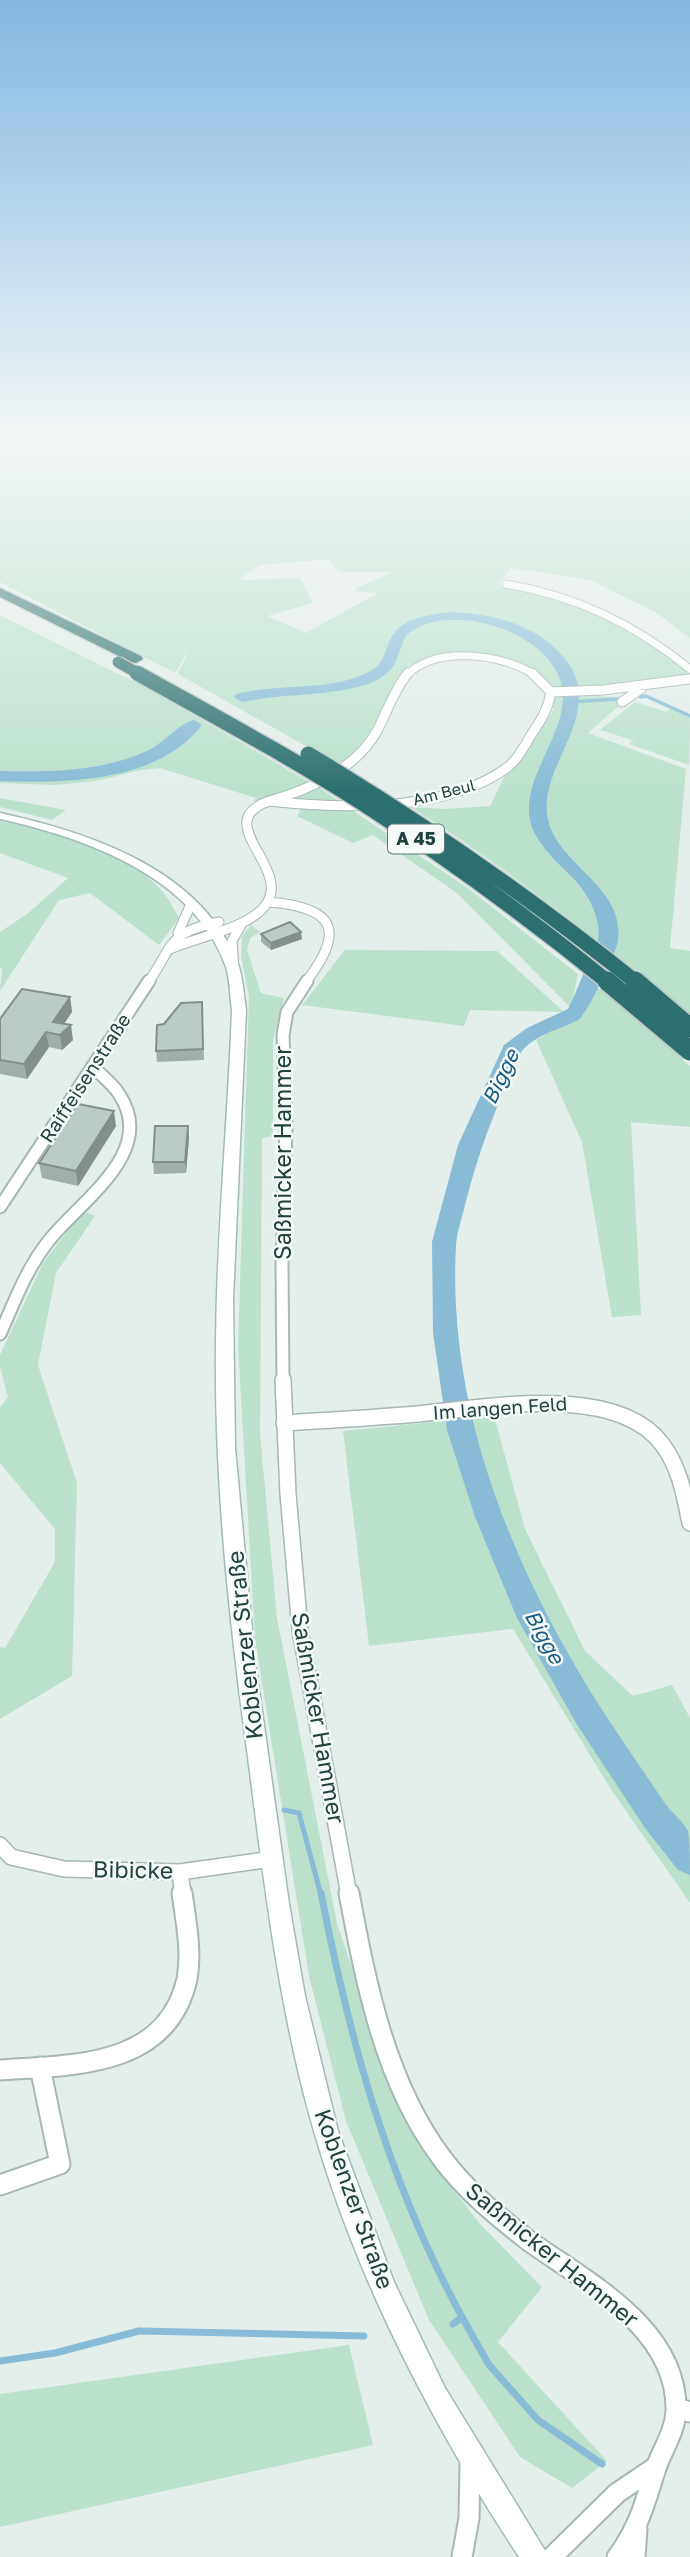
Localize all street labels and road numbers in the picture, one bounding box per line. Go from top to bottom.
street label: Am Beul [411,775,477,809]
road number: A 45 [388,824,444,854]
street label: Raiffeisenstraße [34,1009,135,1146]
street label: Saßmicker Hammer [268,1046,296,1260]
street label: Im langen Feld [432,1391,568,1424]
street label: Koblenzer Straße [220,1549,268,1741]
street label: Saßmicker Hammer [287,1610,351,1826]
street label: Bibicke [93,1854,173,1884]
street label: Koblenzer Straße [309,2105,401,2293]
street label: Saßmicker Hammer [461,2176,645,2333]

